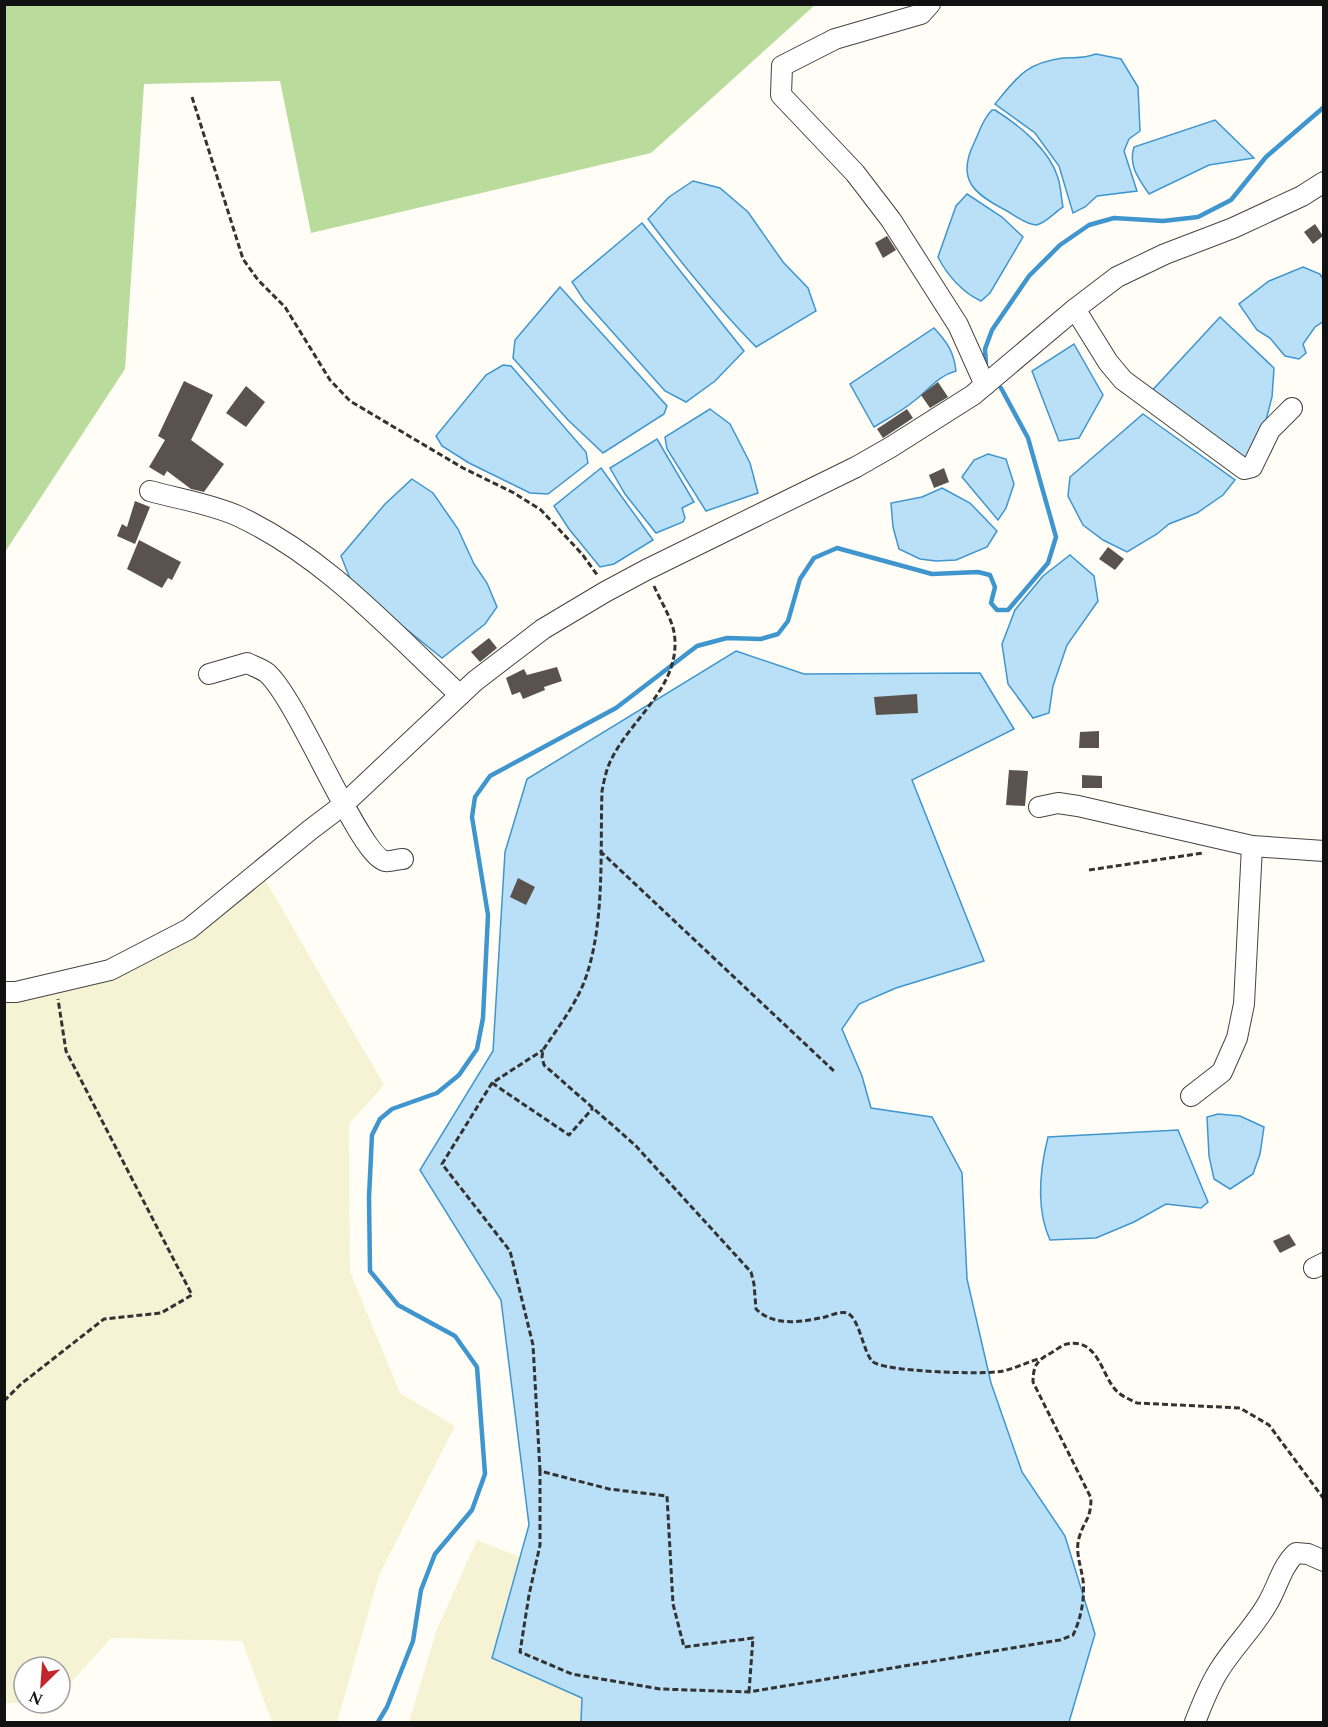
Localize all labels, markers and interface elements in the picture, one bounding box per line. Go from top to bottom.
north arrow [12,1655,72,1715]
text: N [25,1684,47,1711]

